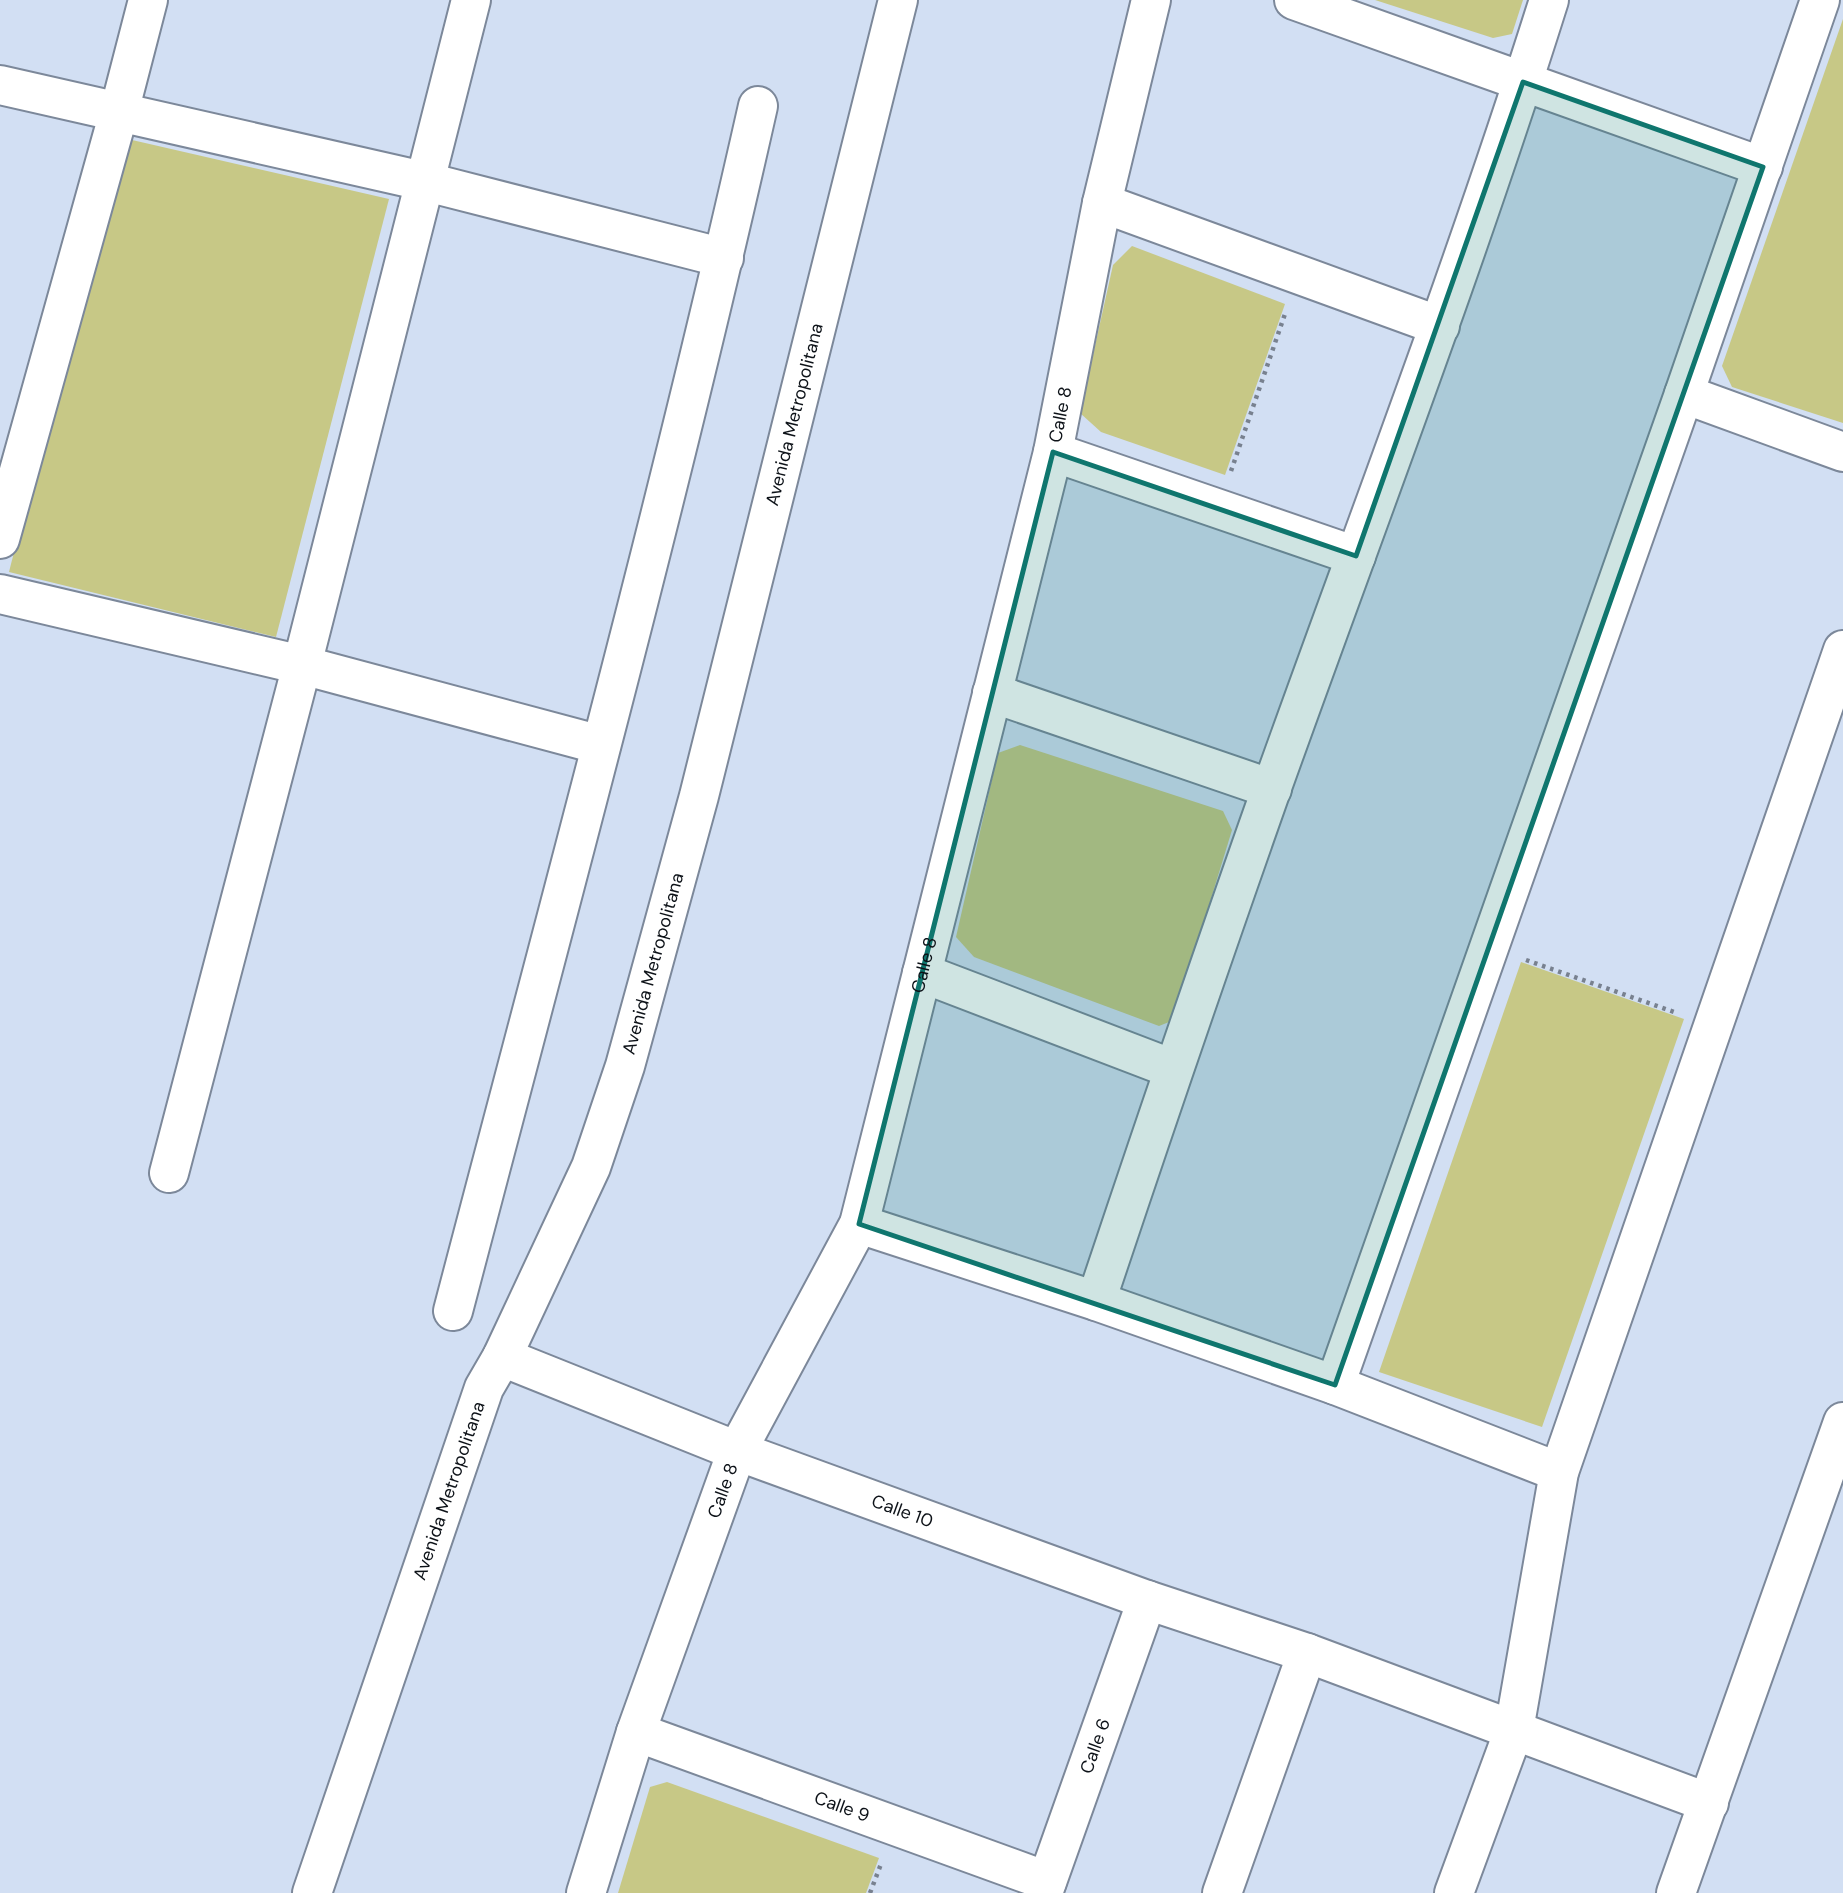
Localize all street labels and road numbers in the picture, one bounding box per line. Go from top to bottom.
street label: Avenida Metropolitana [760,321,829,508]
street label: Calle 8 [1043,384,1078,445]
street label: Avenida Metropolitana [617,870,689,1057]
street label: Calle 8 [906,935,943,995]
street label: Avenida Metropolitana [407,1398,491,1583]
street label: Calle 8 [702,1460,744,1521]
street label: Calle 10 [868,1489,936,1533]
street label: Calle 6 [1074,1715,1116,1777]
street label: Calle 9 [811,1786,873,1828]

